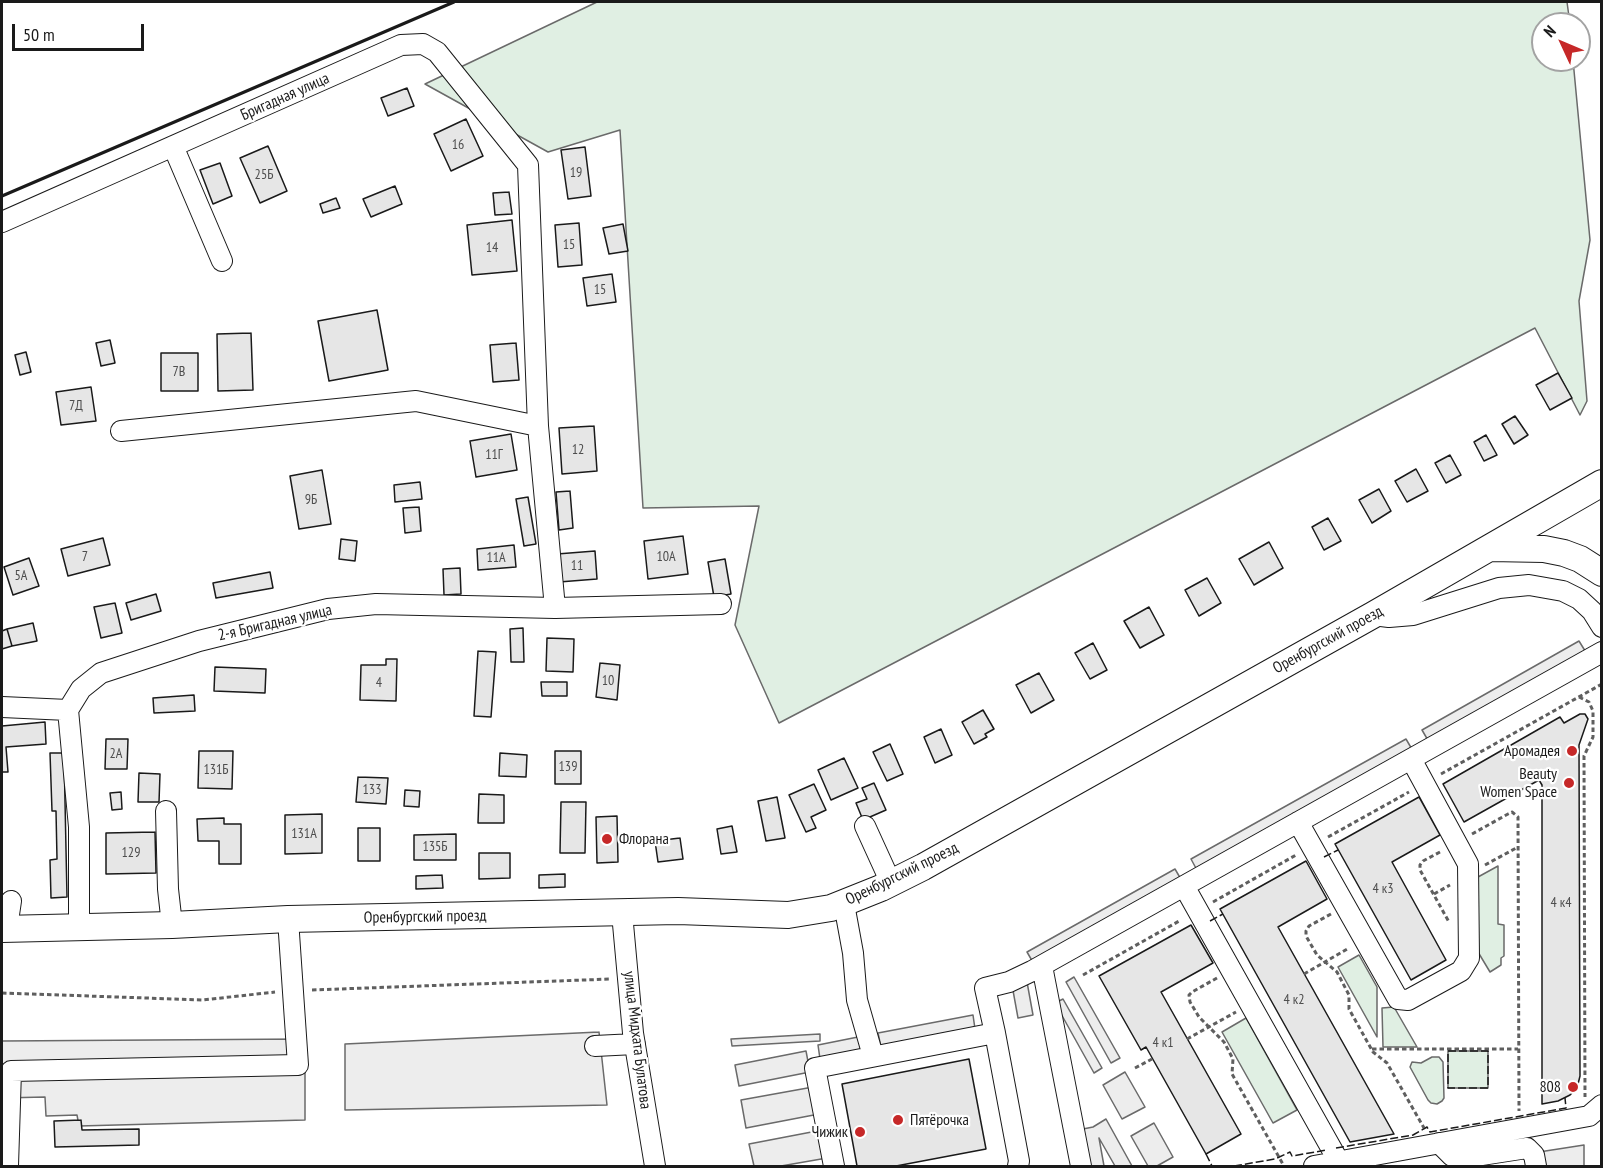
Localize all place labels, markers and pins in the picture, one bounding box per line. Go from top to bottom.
place label: Аромадея [1504,741,1560,761]
marker: Аромадея [1565,744,1579,758]
place label: Beauty Women Space [1480,764,1557,802]
marker: Beauty Women Space [1562,776,1576,790]
place label: Флорана [619,829,669,849]
marker: Флорана [600,832,614,846]
place label: 808 [1539,1077,1561,1097]
marker: 808 [1566,1080,1580,1094]
place label: Пятёрочка [910,1110,969,1130]
marker: Пятёрочка [891,1113,905,1127]
place label: Чижик [811,1122,848,1142]
marker: Чижик [853,1125,867,1139]

